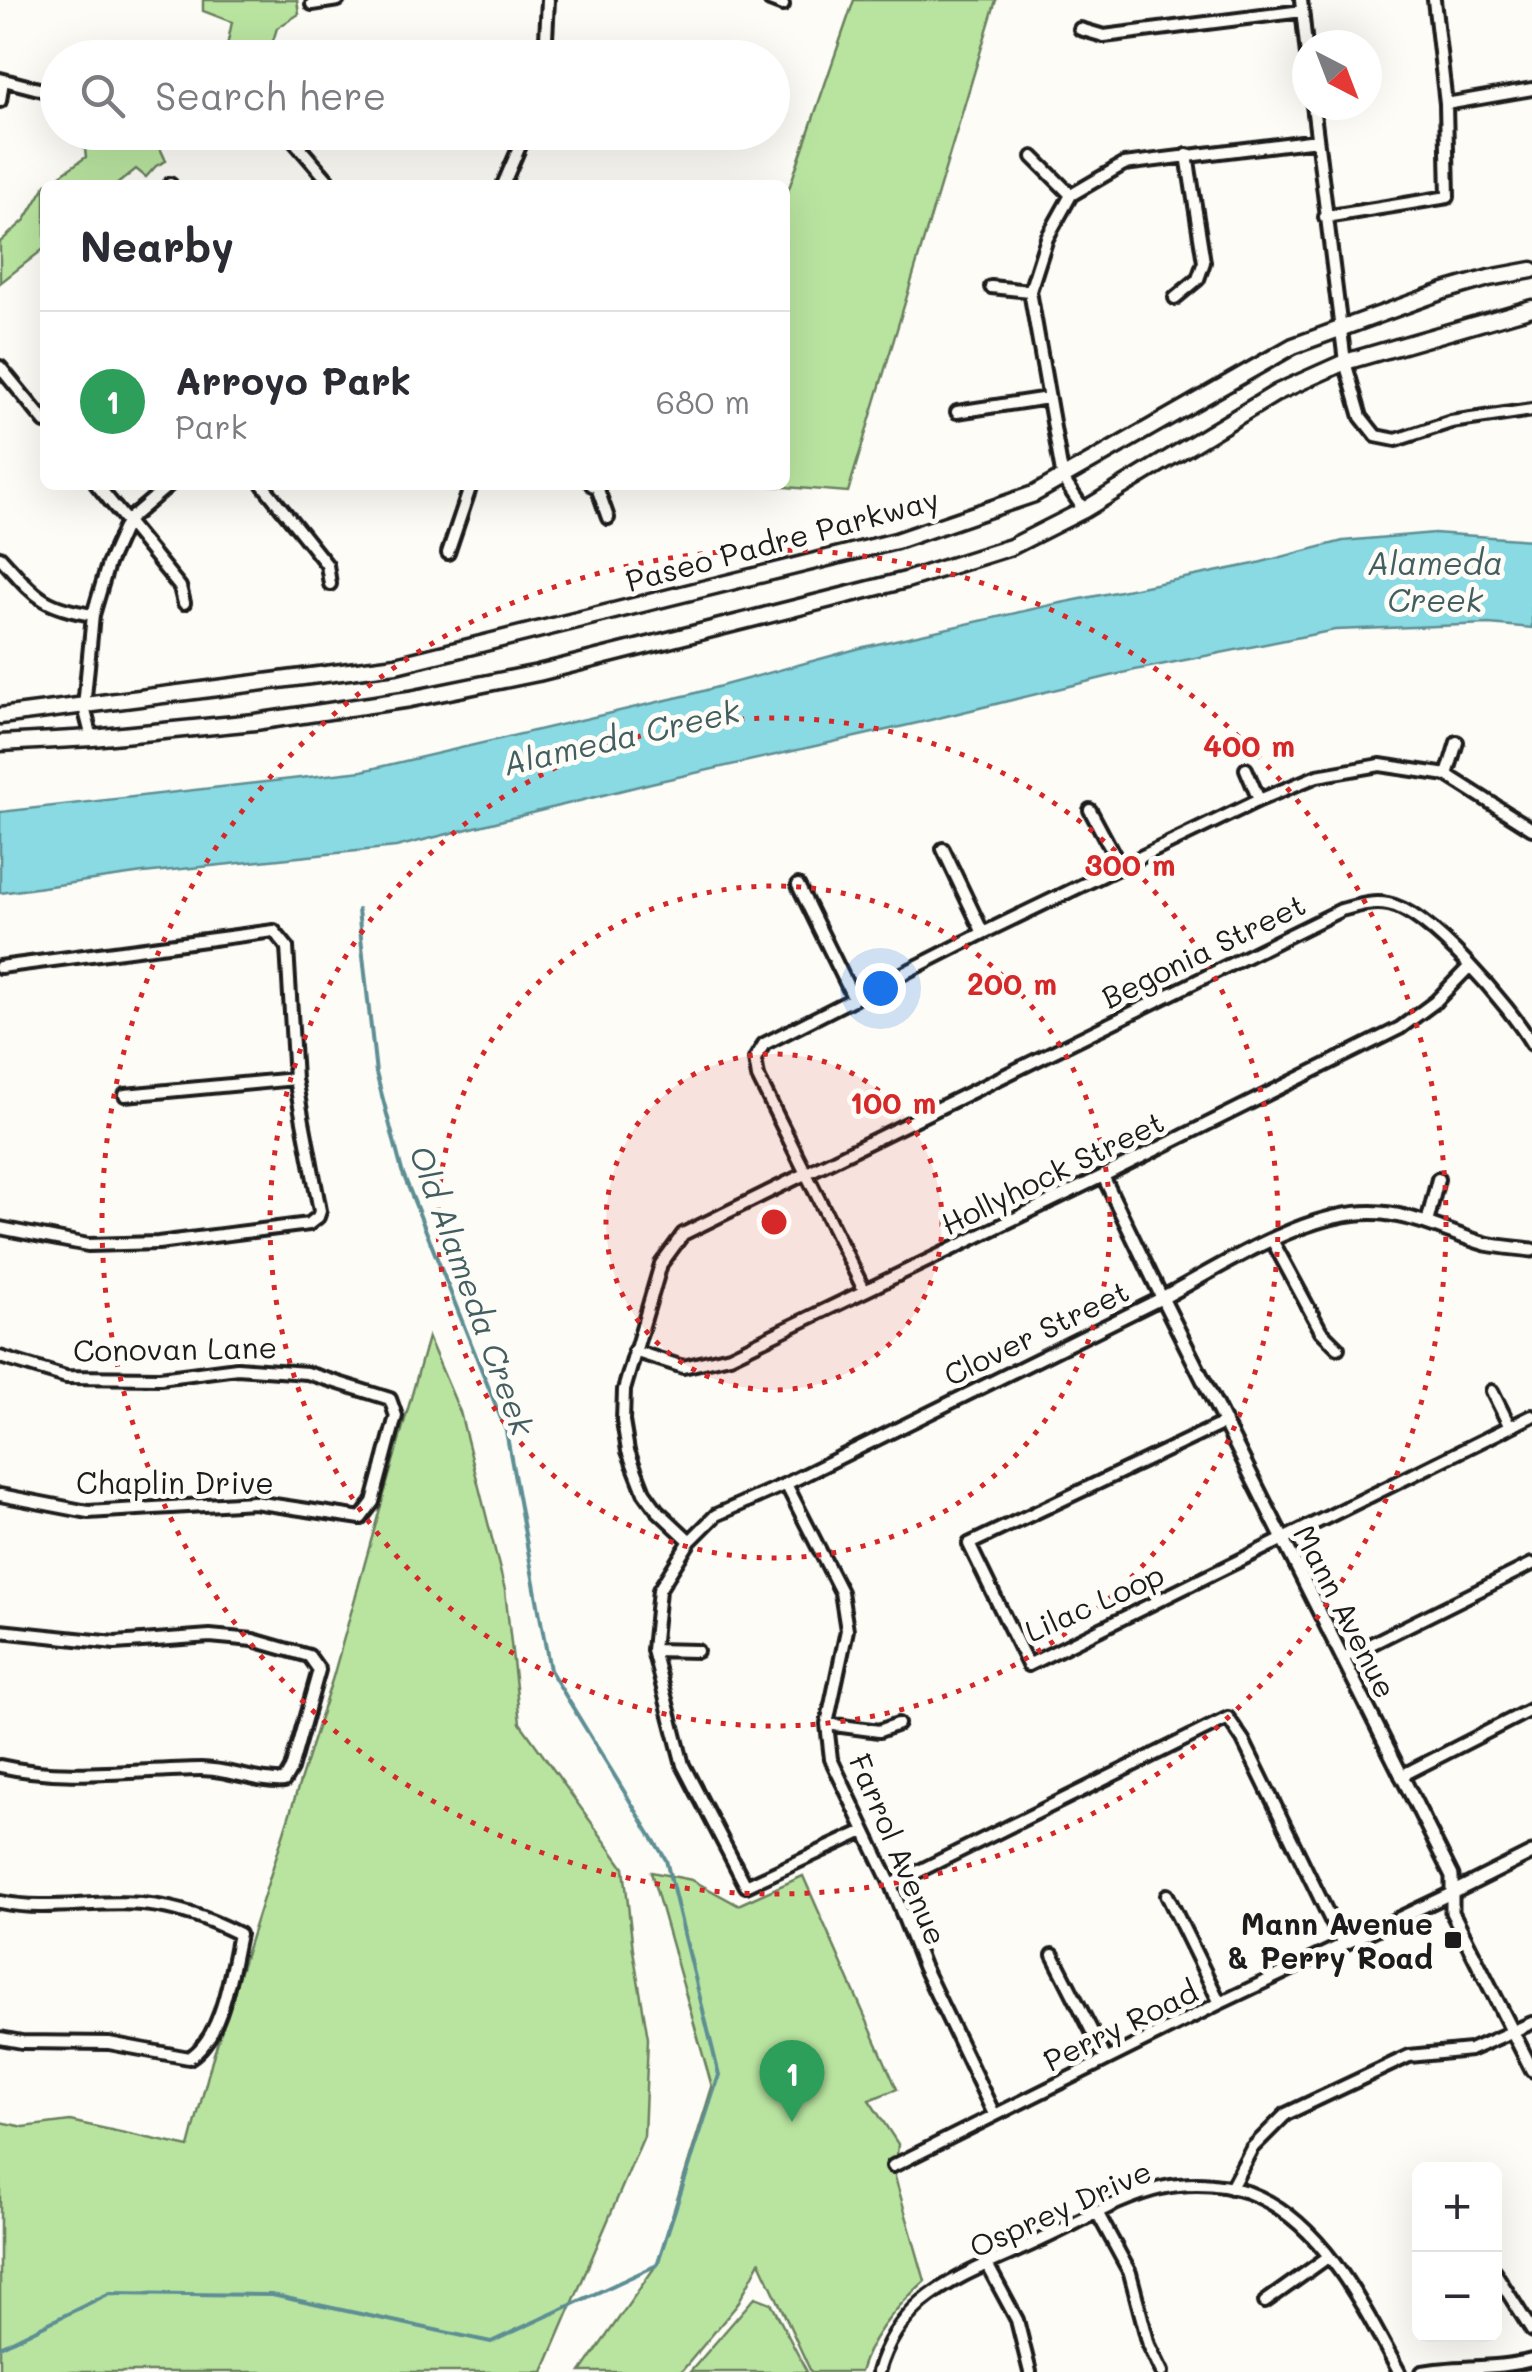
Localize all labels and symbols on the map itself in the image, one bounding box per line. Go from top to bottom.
north arrow [1292,30,1382,120]
street label: Paseo Padre Parkway [621,478,943,600]
water label: Alameda Creek [1367,541,1503,620]
water label: Alameda Creek [499,688,744,784]
text: 400 m [1203,725,1295,765]
text: 300 m [1084,844,1176,884]
street label: Begonia Street [1094,883,1312,1017]
your location [855,963,906,1014]
text: 200 m [967,963,1057,1003]
text: 100 m [850,1082,936,1122]
street label: Hollyhock Street [934,1101,1170,1243]
water label: Old Alameda Creek [401,1139,545,1442]
centre of rings [756,1204,792,1240]
street label: Clover Street [937,1270,1135,1394]
street label: Conovan Lane [73,1326,277,1370]
street label: Chaplin Drive [76,1462,274,1502]
street label: Mann Avenue [1285,1518,1407,1704]
street label: Lilac Loop [1018,1554,1170,1650]
street label: Farrol Avenue [841,1747,957,1951]
place label: Mann Avenue & Perry Road [1227,1903,1433,1977]
marker: Mann Avenue & Perry Road [1442,1929,1464,1951]
street label: Perry Road [1036,1970,1204,2080]
pin: 1 [760,2040,824,2122]
street label: Osprey Drive [963,2150,1157,2266]

